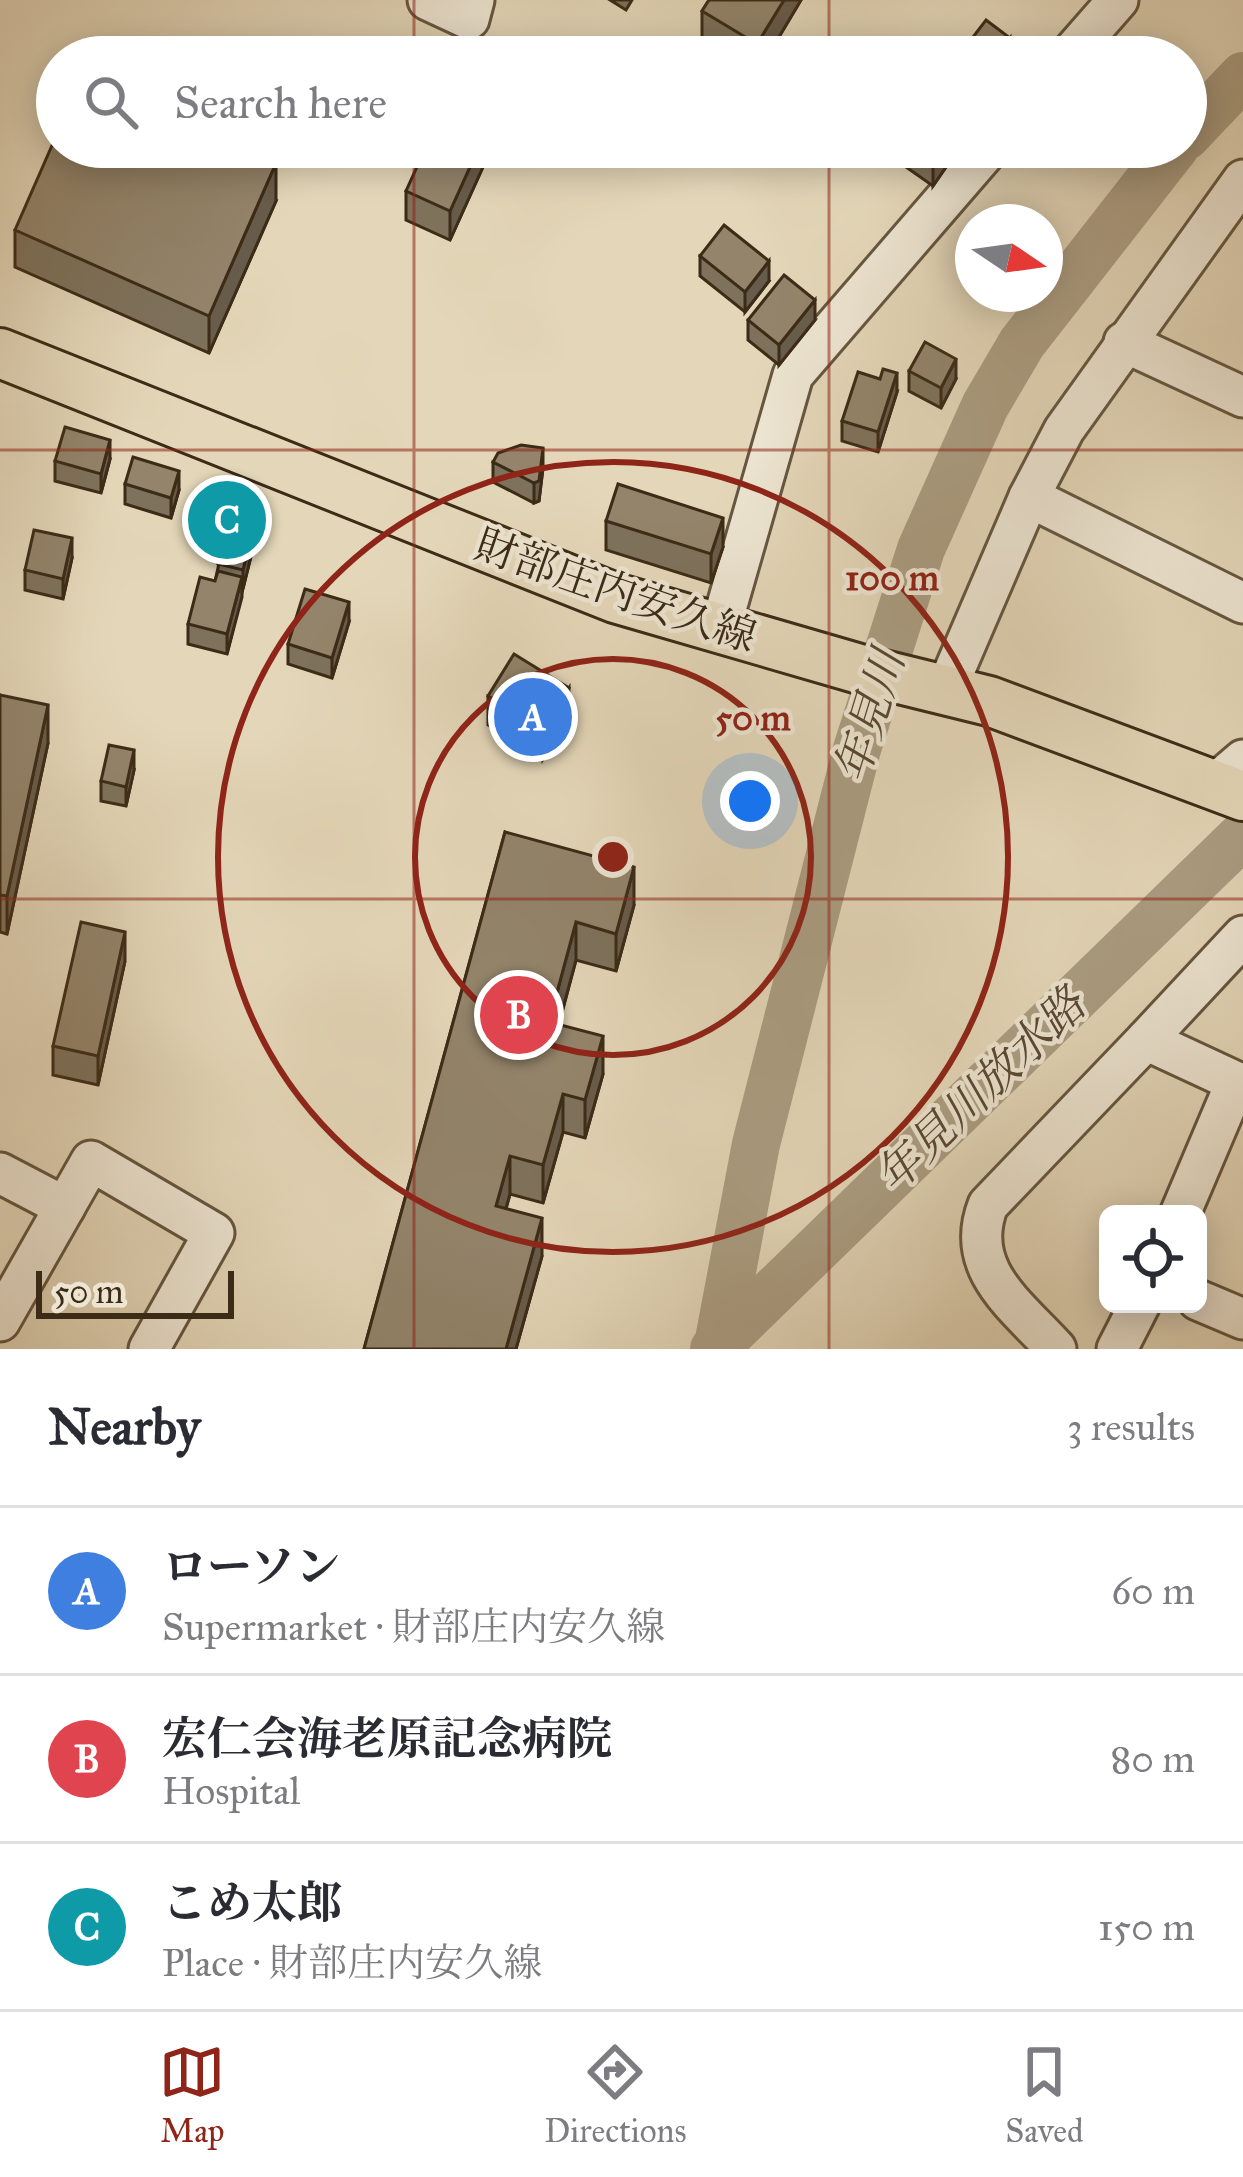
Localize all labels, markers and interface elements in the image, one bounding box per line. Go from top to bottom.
search box [36,36,1207,168]
icon: search [78,69,144,135]
text: Search here [174,75,387,130]
north arrow [955,204,1063,312]
pin: C [188,475,266,565]
street label: 財部庄内安久線 [468,519,763,663]
text: 100 m [845,556,940,600]
water label: 年見川 [823,639,917,789]
pin: A [494,672,572,762]
text: 50 m [715,696,792,740]
your location [720,771,780,831]
centre of rings [592,836,634,878]
pin: B [480,970,558,1060]
water label: 年見川放水路 [864,975,1099,1204]
map controls [1099,1205,1207,1313]
button: locate [1099,1205,1207,1313]
scale bar [36,1265,234,1318]
text: 50 m [54,1272,123,1312]
text: Nearby [48,1396,200,1458]
text: 3 results [1067,1403,1195,1451]
text: ローソン [162,1539,340,1594]
text: A [74,1567,100,1615]
text: 60 m [1111,1567,1195,1615]
text: Supermarket · 財部庄内安久線 [162,1603,665,1651]
text: 宏仁会海老原記念病院 [162,1711,612,1766]
text: B [74,1735,100,1783]
text: 80 m [1110,1735,1195,1783]
text: Hospital [162,1767,300,1815]
text: こめ太郎 [162,1875,342,1930]
text: C [74,1903,100,1951]
text: 150 m [1098,1903,1195,1951]
text: Place · 財部庄内安久線 [162,1939,542,1987]
tab: Map [159,2039,225,2151]
tab: Directions [544,2039,686,2151]
tab: Saved [1005,2039,1084,2151]

